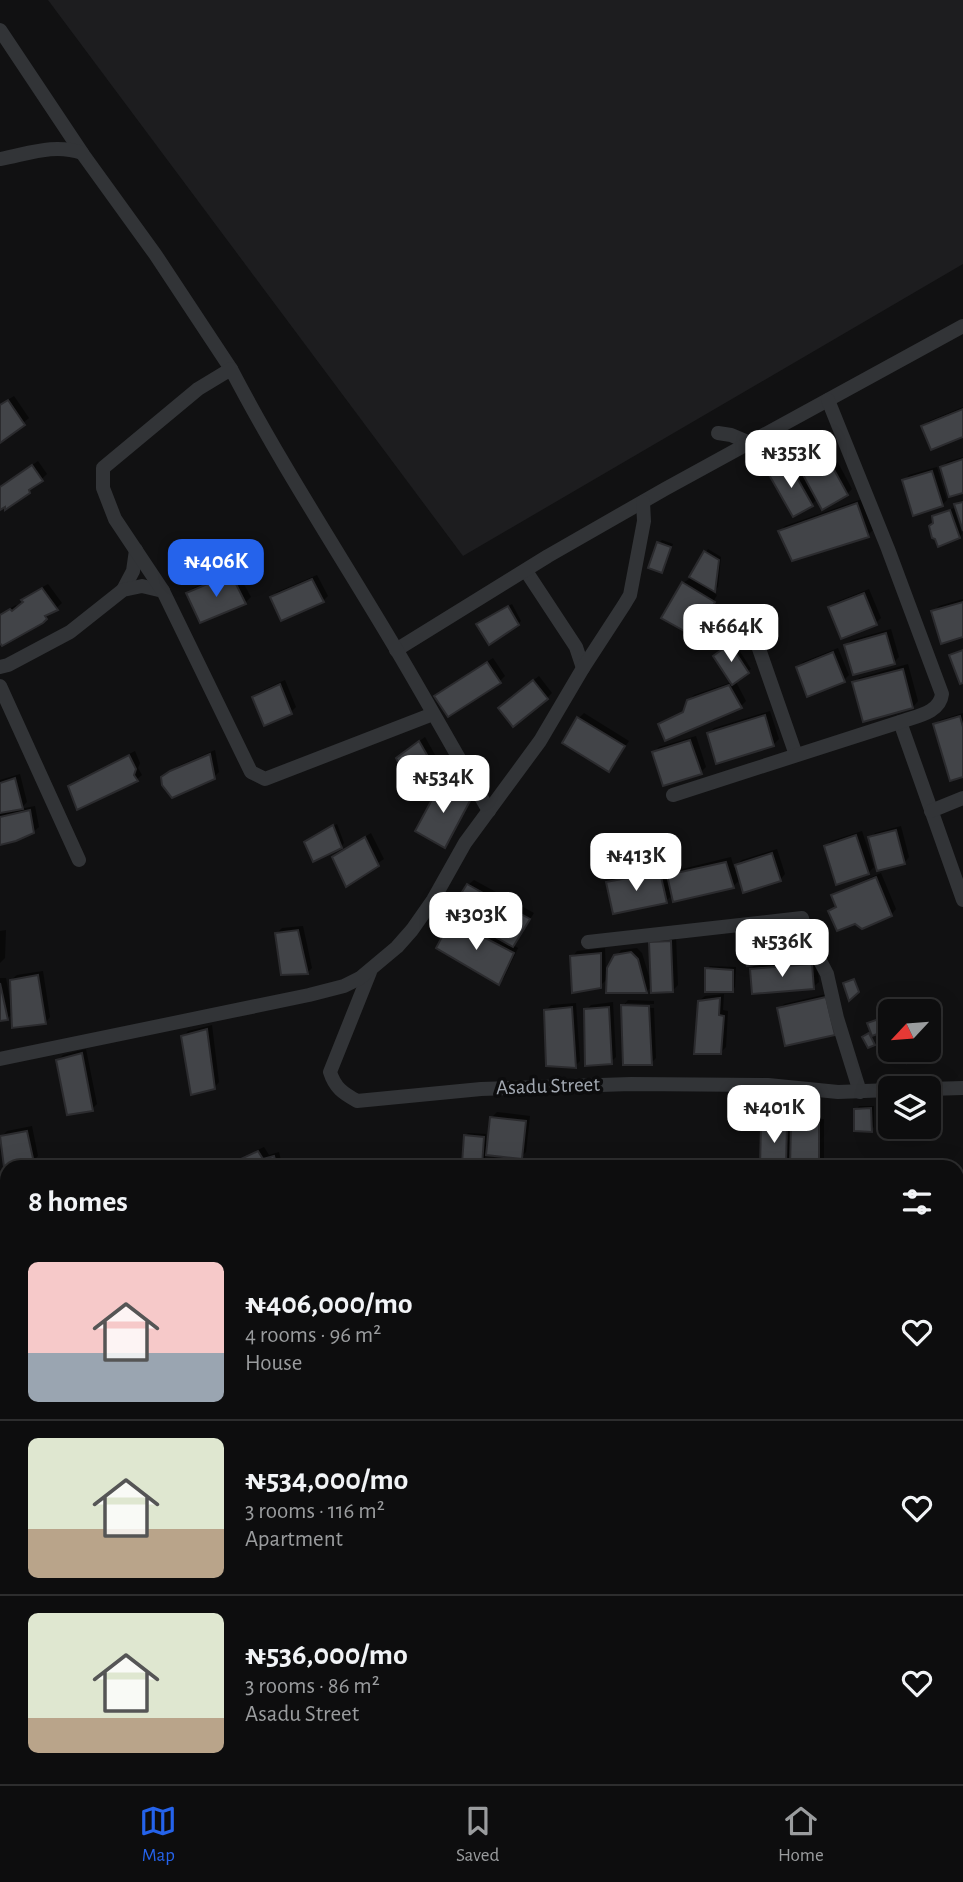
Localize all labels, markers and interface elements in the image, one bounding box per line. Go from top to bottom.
pin: ₦353K [742,430,840,490]
text: ₦353K [761,441,821,464]
pin: ₦406K [167,540,265,599]
text: ₦406K [184,550,248,573]
pin: ₦664K [682,604,780,664]
text: ₦664K [699,615,763,638]
pin: ₦534K [394,756,492,815]
text: ₦534K [412,766,474,789]
pin: ₦413K [587,834,685,893]
text: ₦413K [606,844,666,867]
pin: ₦303K [427,892,525,952]
text: ₦303K [445,903,507,926]
pin: ₦536K [733,920,831,979]
text: ₦536K [752,930,812,953]
north arrow [878,999,942,1062]
map controls [878,999,941,1139]
street label: Asadu Street [496,1074,601,1098]
button: layers [878,1076,941,1139]
pin: ₦401K [725,1086,823,1145]
text: ₦401K [743,1096,805,1119]
icon: filters [898,1183,936,1221]
text: 8 homes [28,1187,128,1217]
text: ₦406,000/mo [245,1289,413,1319]
icon: home [84,1290,168,1374]
icon: heart [898,1313,936,1351]
text: 4 rooms · 96 m² [245,1324,381,1347]
text: House [245,1352,302,1375]
text: ₦534,000/mo [245,1465,408,1495]
icon: home [84,1466,168,1550]
icon: heart [898,1489,936,1527]
text: 3 rooms · 116 m² [245,1500,385,1523]
text: Apartment [245,1528,343,1551]
text: ₦536,000/mo [245,1640,408,1670]
icon: home [84,1641,168,1725]
icon: heart [898,1664,936,1702]
text: 3 rooms · 86 m² [245,1675,380,1698]
text: Asadu Street [245,1703,359,1726]
tab: Map [139,1802,177,1867]
tab: Saved [456,1802,499,1867]
tab: Home [778,1802,824,1867]

